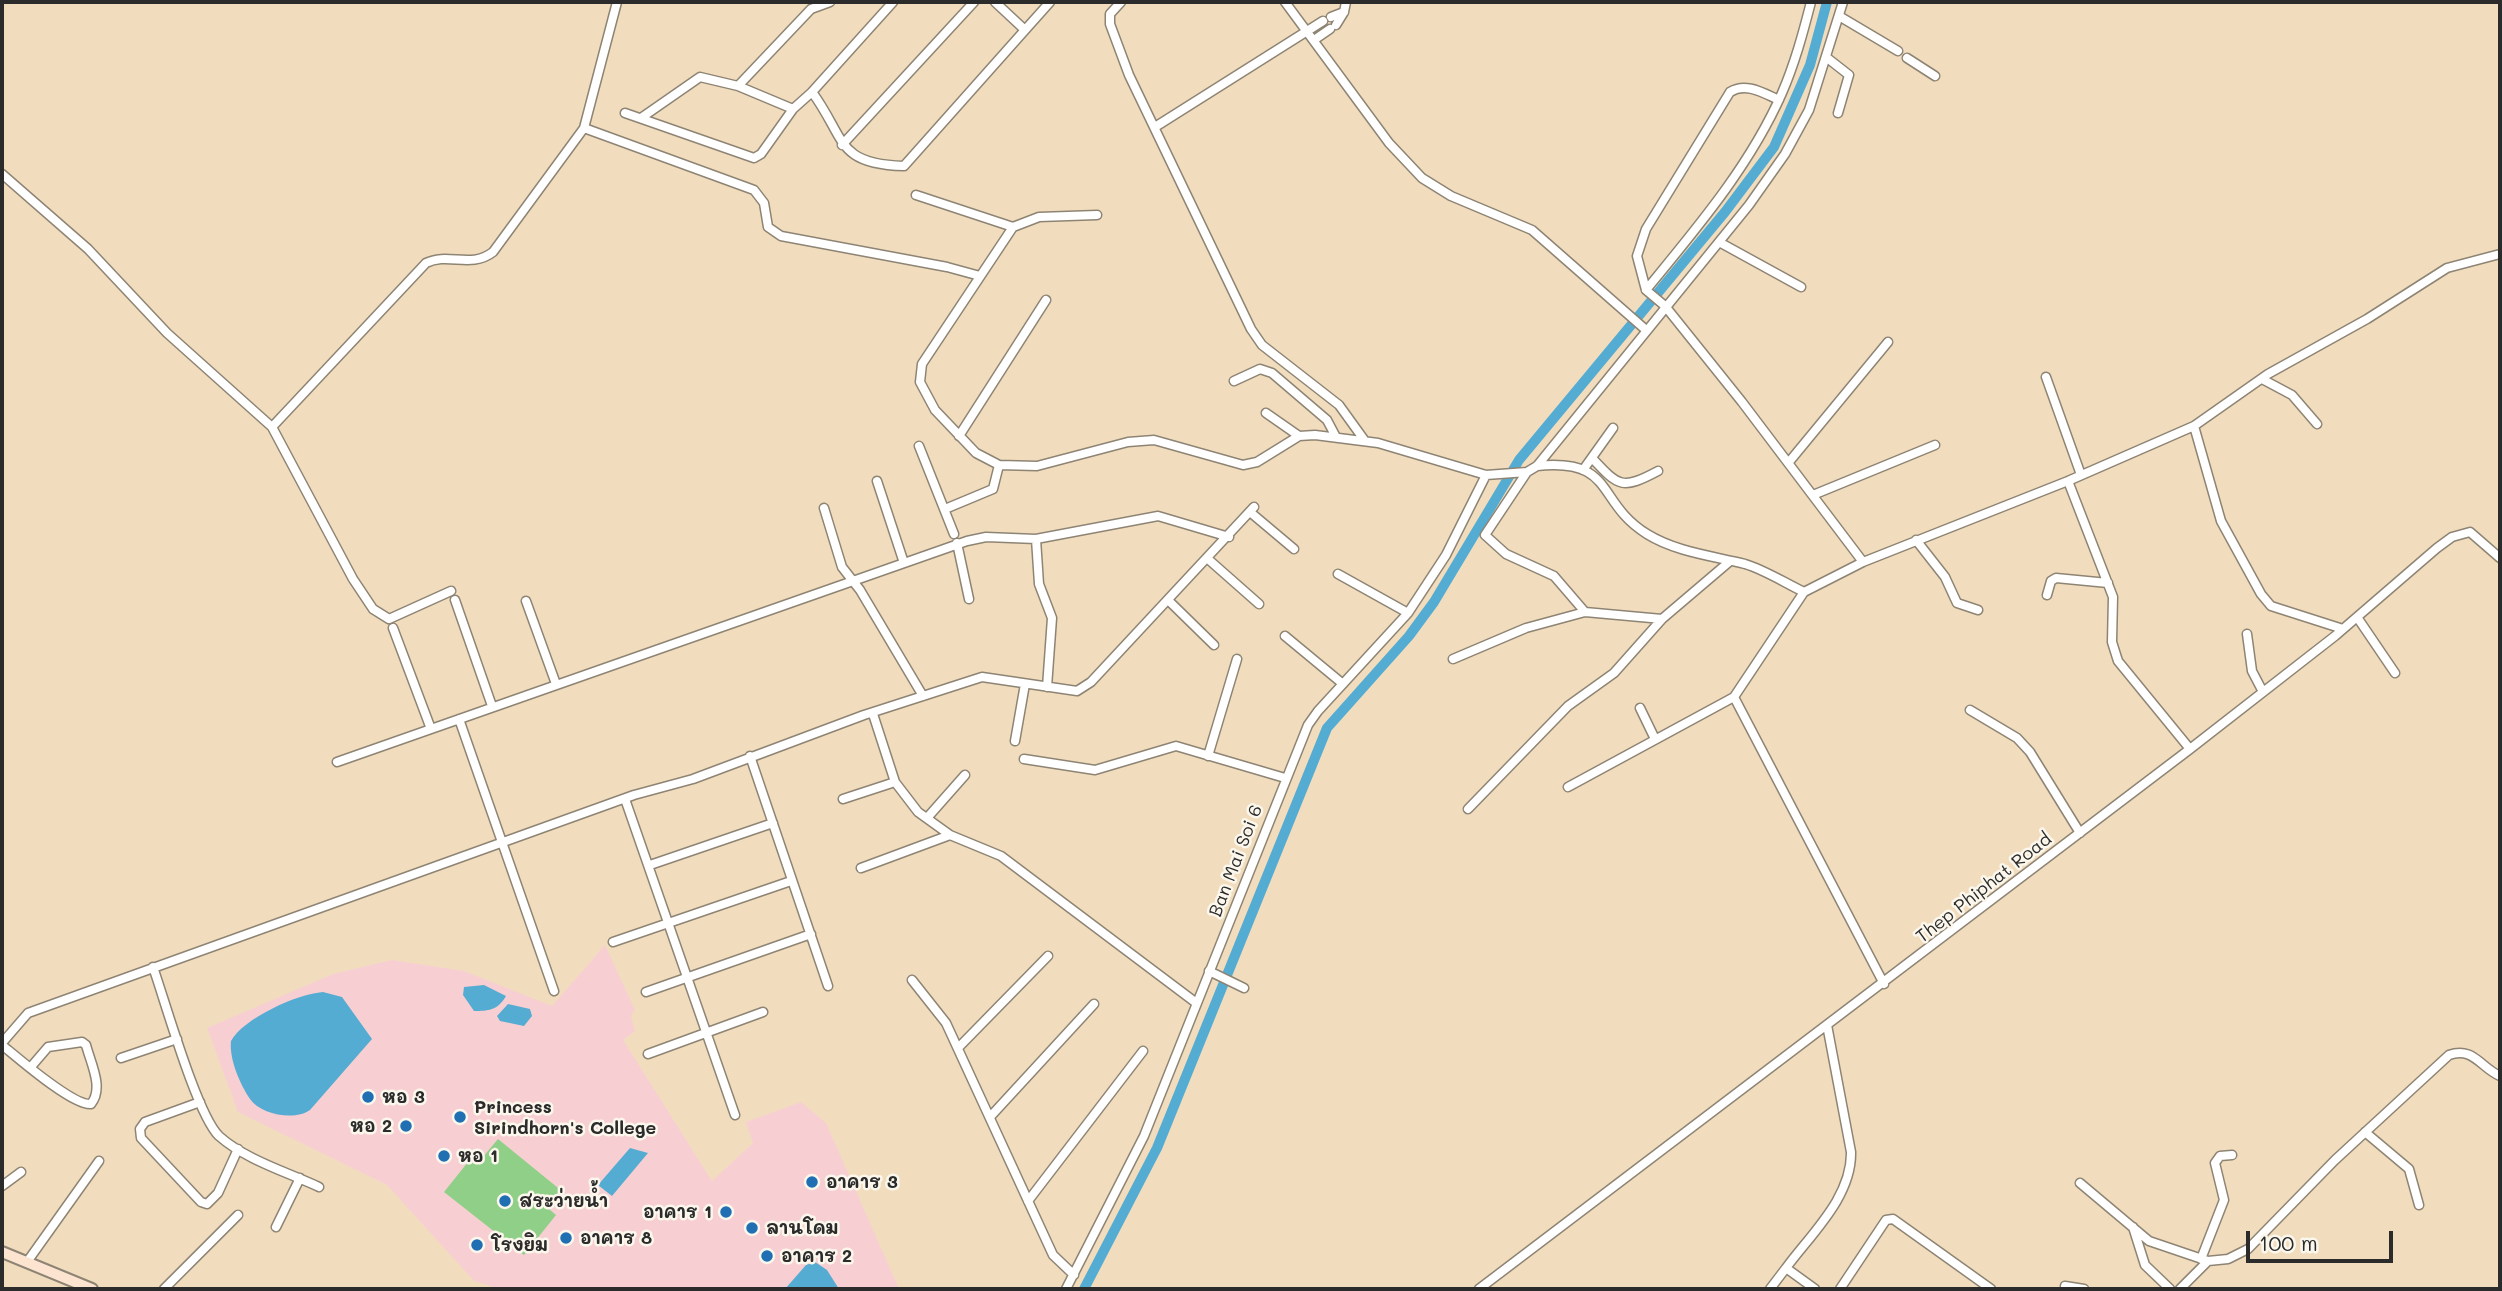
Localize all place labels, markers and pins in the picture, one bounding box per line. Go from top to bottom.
place label: หอ 3 [382,1086,425,1108]
marker: หอ 3 [360,1089,376,1105]
place label: Princess Sirindhorn's College [474,1096,656,1138]
marker: Princess Sirindhorn's College [452,1109,468,1125]
place label: หอ 2 [350,1115,392,1137]
marker: หอ 2 [398,1118,414,1134]
place label: หอ 1 [458,1145,498,1167]
marker: หอ 1 [436,1148,452,1164]
place label: อาคาร 3 [826,1171,898,1193]
marker: อาคาร 3 [804,1174,820,1190]
place label: สระว่ายน้ำ [519,1190,608,1212]
marker: สระว่ายน้ำ [497,1193,513,1209]
place label: อาคาร 1 [643,1201,712,1223]
marker: อาคาร 1 [718,1204,734,1220]
place label: ลานโดม [766,1217,839,1239]
marker: ลานโดม [744,1220,760,1236]
place label: อาคาร 8 [580,1227,652,1249]
marker: อาคาร 8 [558,1230,574,1246]
place label: โรงยิม [491,1234,548,1256]
marker: โรงยิม [469,1237,485,1253]
place label: อาคาร 2 [781,1245,852,1267]
marker: อาคาร 2 [759,1248,775,1264]

